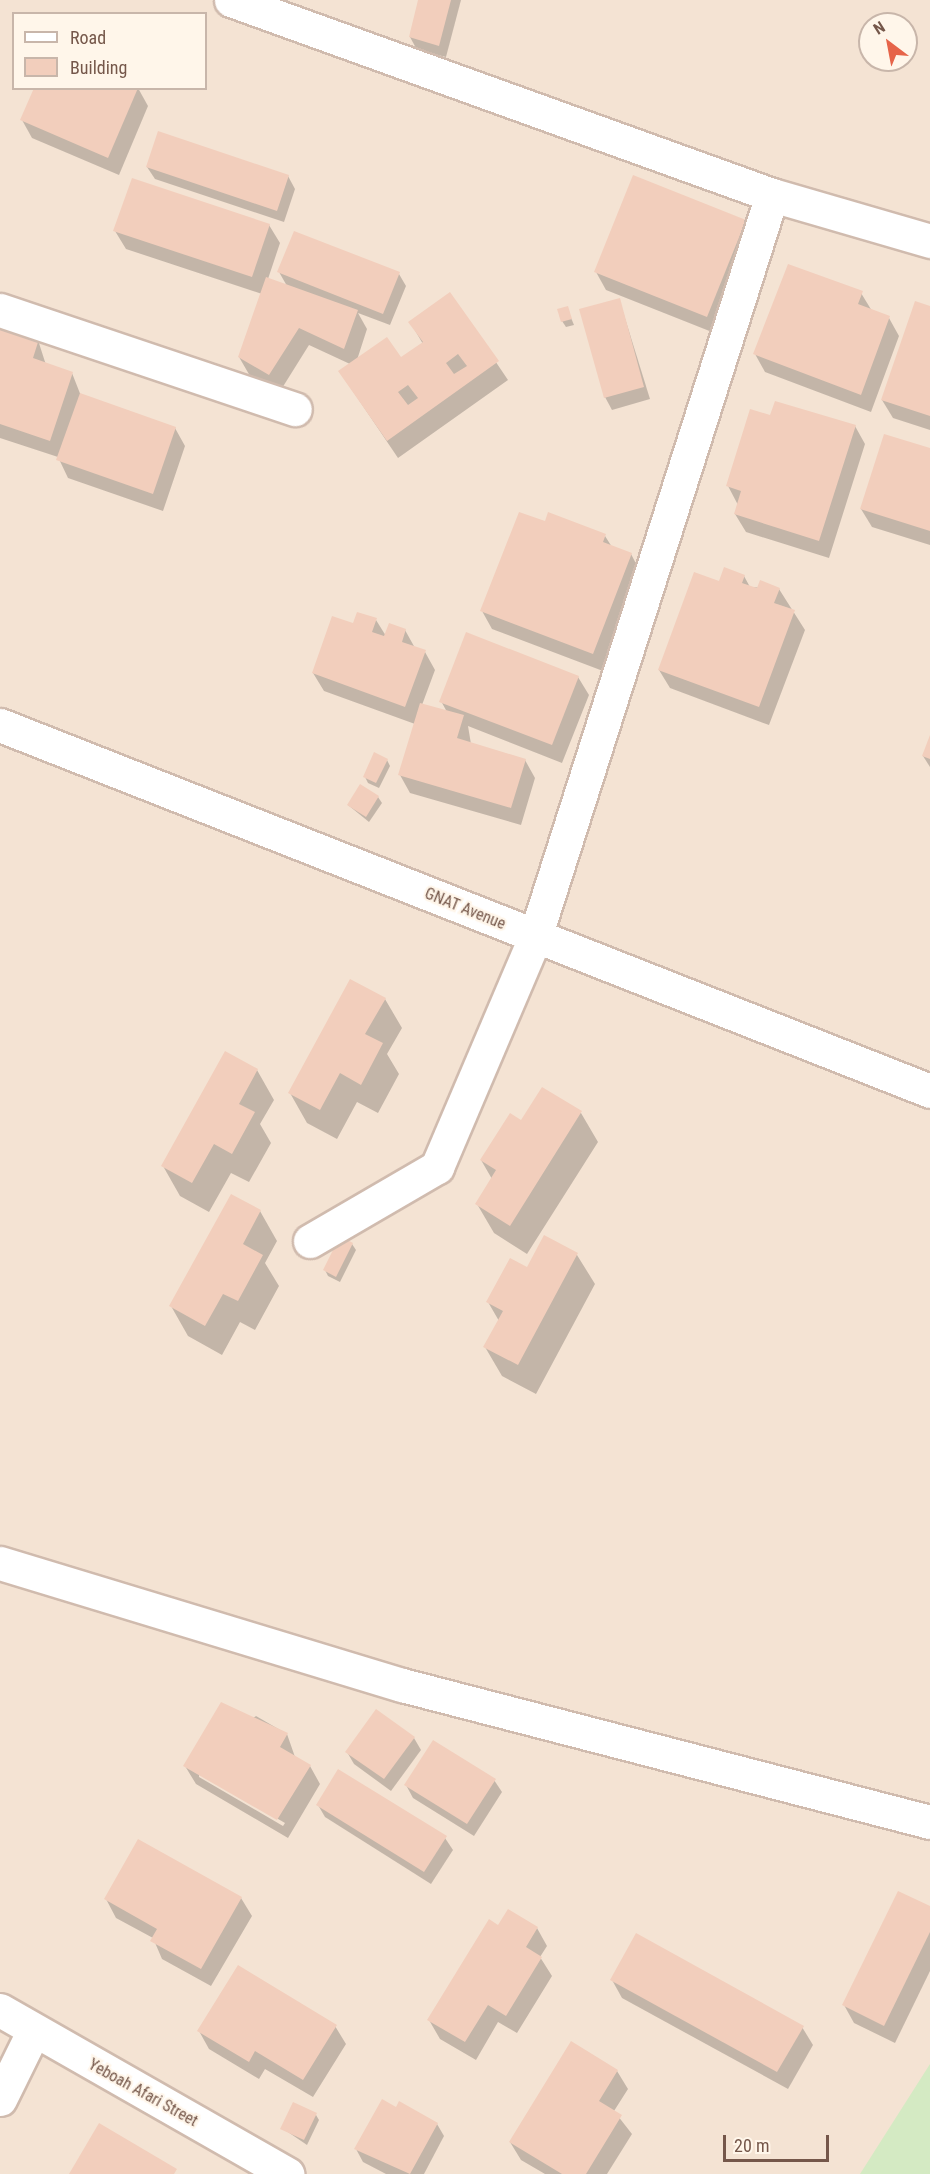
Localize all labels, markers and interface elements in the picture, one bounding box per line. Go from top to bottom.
legend [12,12,207,90]
north arrow [858,12,918,72]
text: N [870,17,888,39]
text: Road [70,27,106,48]
text: Building [70,57,127,78]
street label: GNAT Avenue [422,884,508,934]
street label: Yeboah Afari Street [85,2055,201,2131]
scale bar [726,2123,832,2161]
text: 20 m [734,2135,769,2156]

